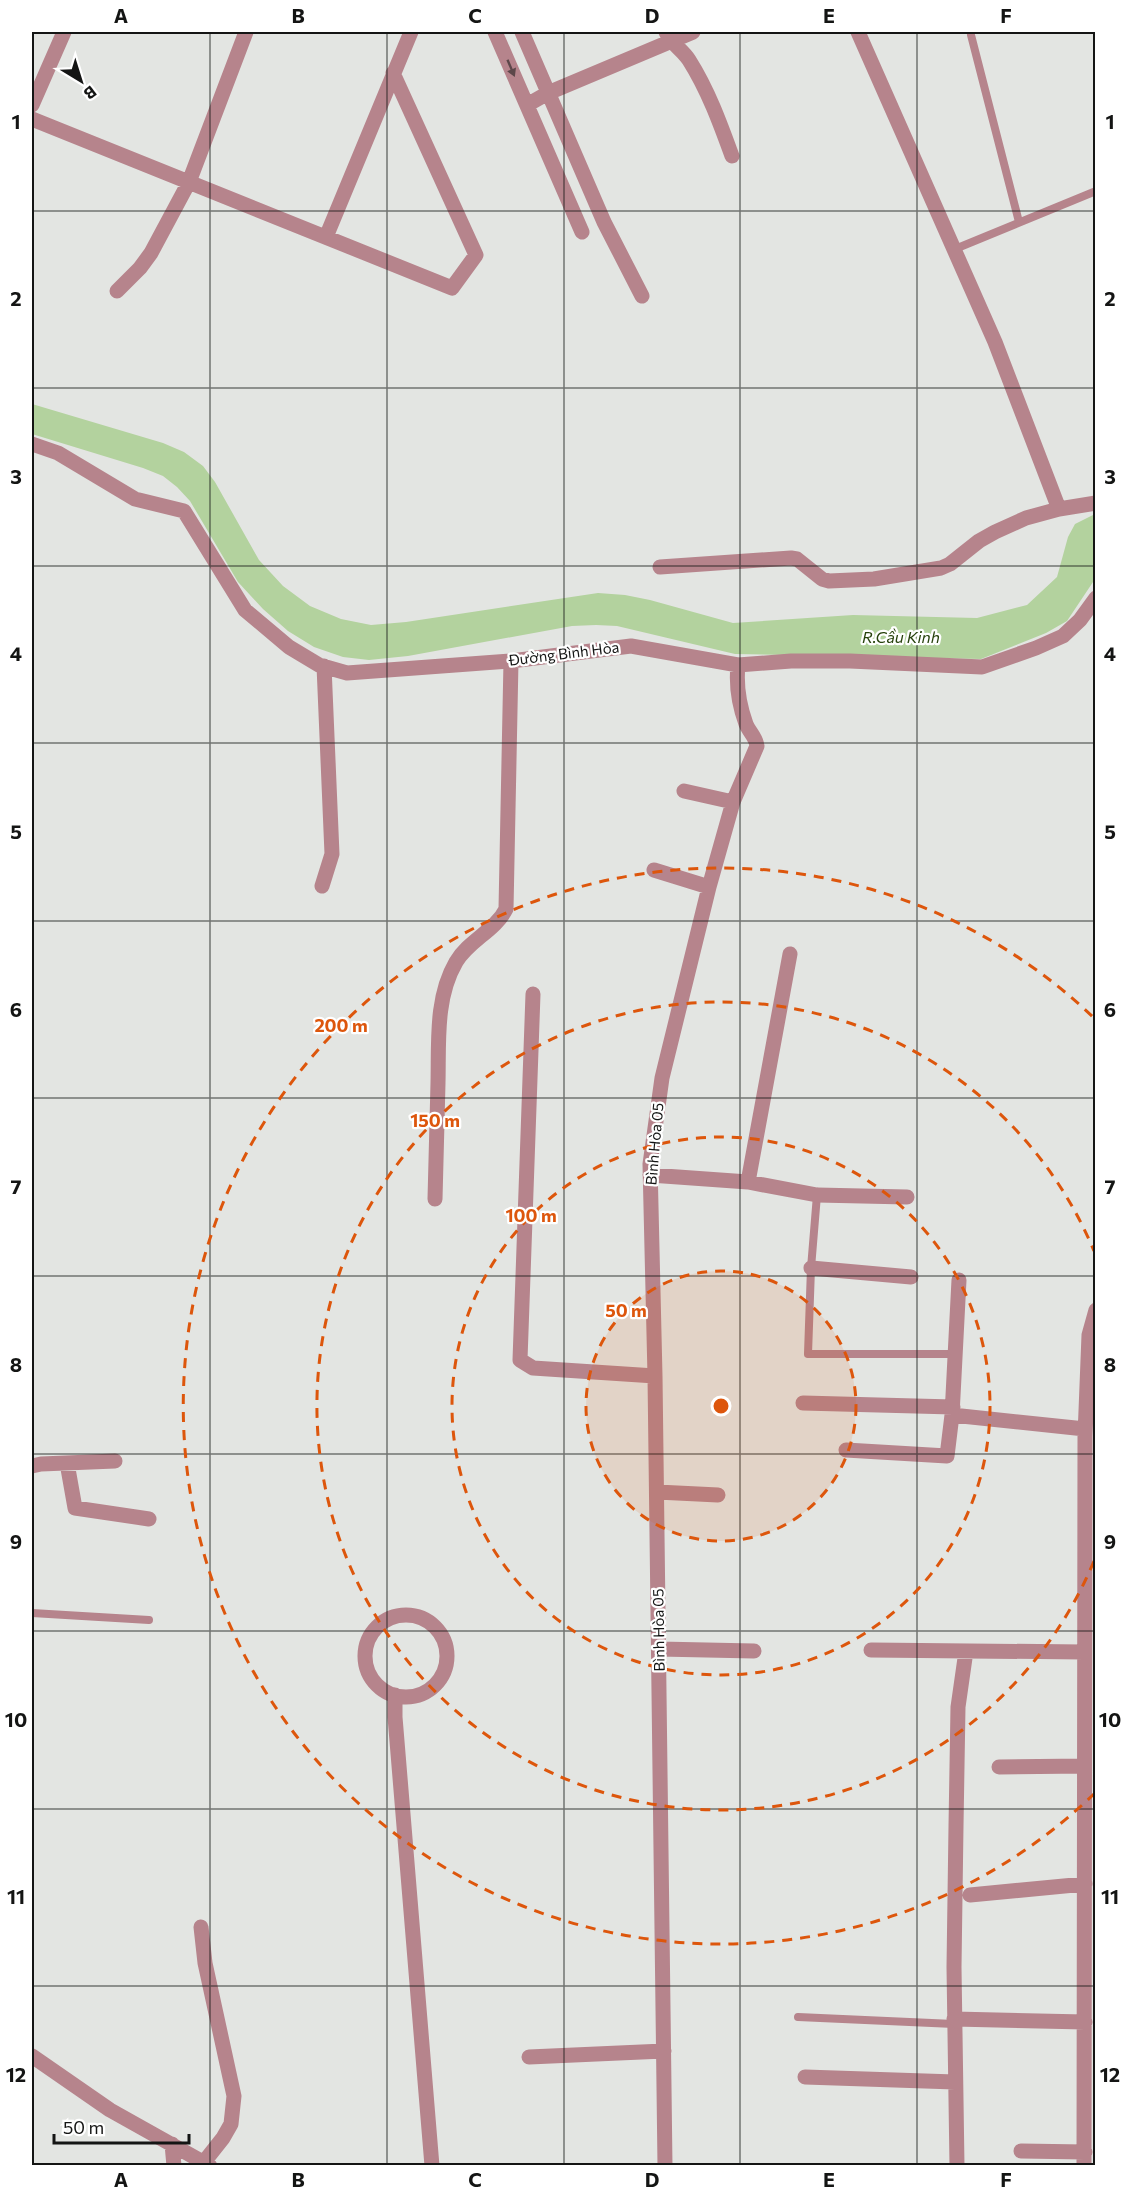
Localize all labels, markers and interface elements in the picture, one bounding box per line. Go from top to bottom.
text: A [114,3,128,27]
text: B [291,3,305,27]
text: C [468,3,482,27]
text: D [645,3,659,27]
text: E [823,3,835,27]
text: F [1000,3,1012,27]
north arrow [51,51,111,111]
one-way arrow [506,60,516,78]
text: B [80,82,101,104]
text: 1 [11,109,21,133]
text: 1 [1105,109,1115,133]
text: 2 [10,286,22,310]
text: 2 [1104,286,1116,310]
text: 3 [10,464,22,488]
text: 3 [1104,464,1116,488]
water label: R.Cầu Kinh [862,627,940,646]
street label: Đường Bình Hòa [507,637,620,669]
text: 4 [10,641,22,665]
text: 4 [1104,641,1116,665]
text: 5 [10,819,22,843]
text: 5 [1104,819,1116,843]
text: 6 [10,997,22,1021]
text: 6 [1104,997,1116,1021]
text: 200 m [314,1014,368,1036]
street label: Bình Hòa 05 [641,1102,667,1186]
text: 150 m [410,1109,460,1131]
text: 7 [11,1174,22,1198]
text: 7 [1105,1174,1116,1198]
text: 100 m [505,1204,557,1226]
text: 50 m [605,1299,647,1321]
text: 8 [10,1352,22,1376]
text: 8 [1104,1352,1116,1376]
centre of rings [711,1396,731,1416]
text: 9 [10,1529,22,1553]
text: 9 [1104,1529,1116,1553]
street label: Bình Hòa 05 [648,1588,668,1672]
text: 10 [5,1707,27,1731]
text: 10 [1099,1707,1121,1731]
text: 11 [7,1884,25,1908]
text: 11 [1101,1884,1119,1908]
text: 12 [6,2062,26,2086]
text: 12 [1100,2062,1120,2086]
scale bar [54,2107,189,2145]
text: 50 m [63,2116,104,2138]
text: A [114,2167,128,2191]
text: B [291,2167,305,2191]
text: C [468,2167,482,2191]
text: D [645,2167,659,2191]
text: E [823,2167,835,2191]
text: F [1000,2167,1012,2191]

